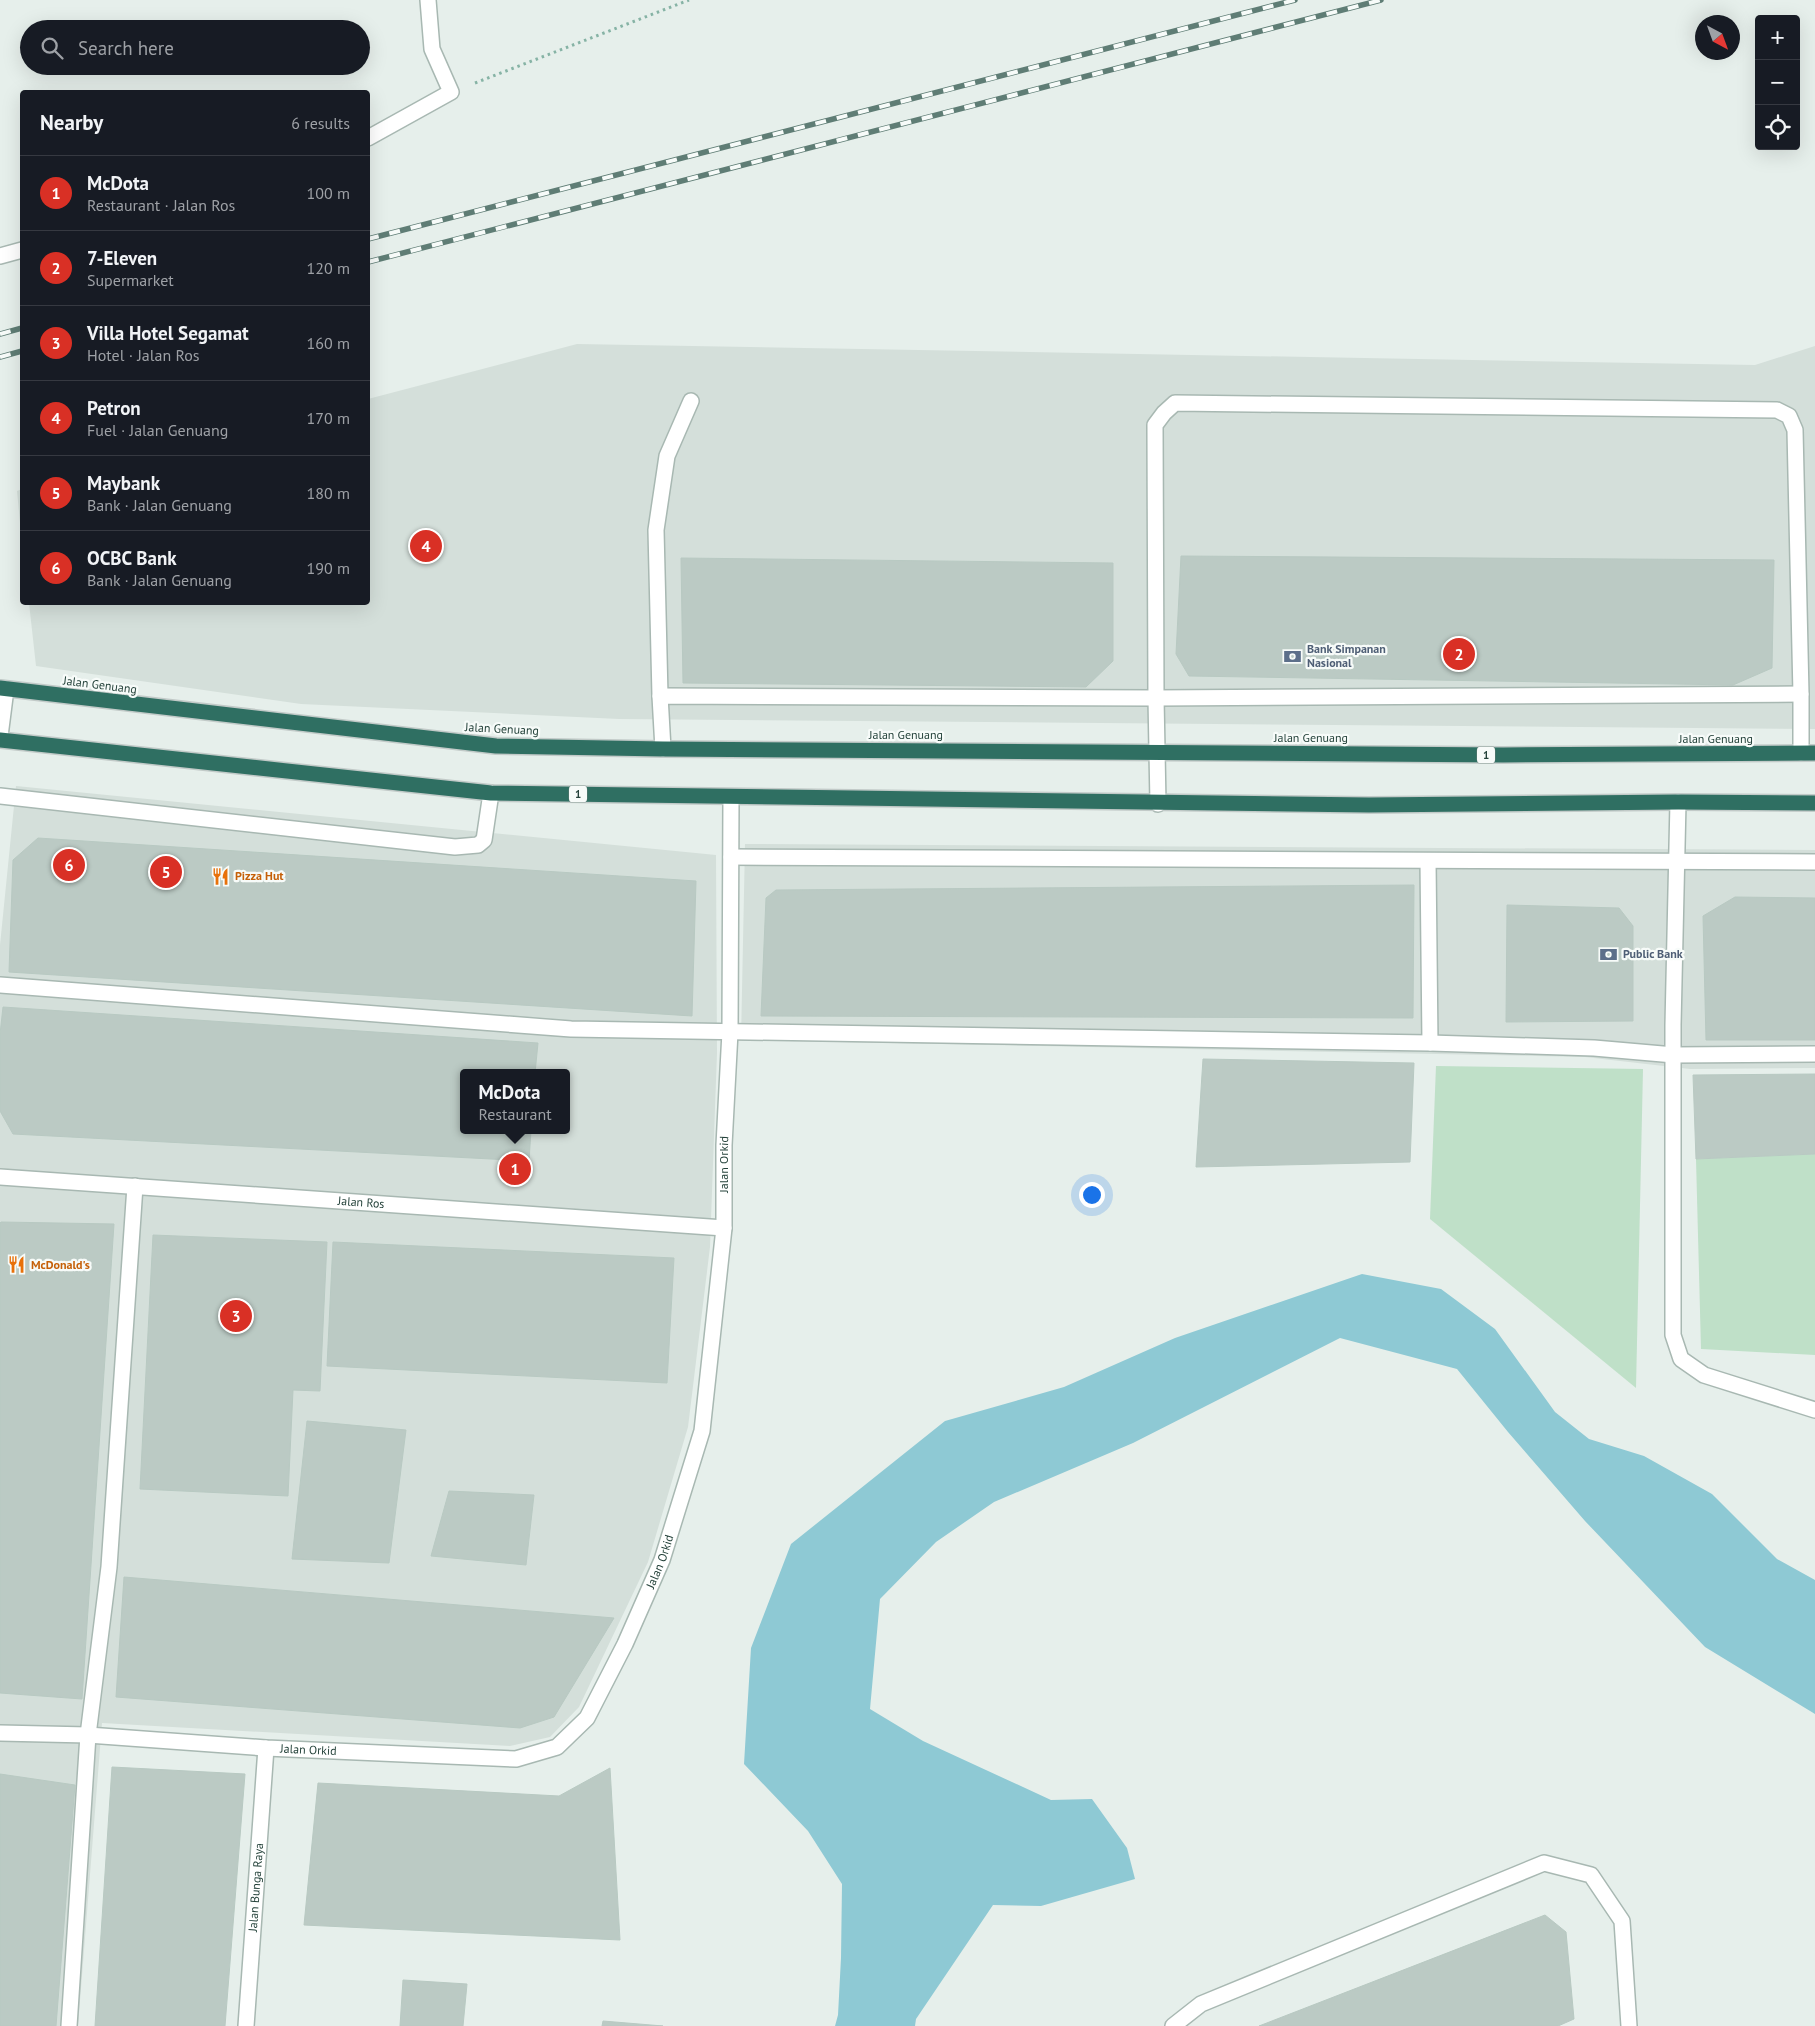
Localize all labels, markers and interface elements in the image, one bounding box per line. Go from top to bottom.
north arrow [1695,15,1740,60]
map controls [1755,15,1800,150]
button: + [1755,15,1800,60]
search box [20,20,370,75]
icon: search [38,34,66,62]
text: Search here [78,36,174,60]
button: − [1755,60,1800,105]
button: locate [1755,105,1800,150]
text: Nearby [40,109,103,136]
text: 6 results [291,113,350,133]
text: McDota [87,171,149,195]
text: 1 [51,183,61,203]
text: 100 m [307,183,350,203]
text: Restaurant · Jalan Ros [87,195,235,215]
text: 7-Eleven [87,246,157,270]
text: 2 [51,258,61,278]
text: 120 m [307,258,350,278]
text: Supermarket [87,270,174,290]
text: Villa Hotel Segamat [87,321,249,345]
text: 3 [51,333,61,353]
text: 160 m [307,333,350,353]
text: Hotel · Jalan Ros [87,345,199,365]
text: Petron [87,396,141,420]
text: 4 [51,408,61,428]
text: 170 m [307,408,350,428]
text: Fuel · Jalan Genuang [87,420,228,440]
text: Maybank [87,471,160,495]
text: 5 [51,483,61,503]
text: 180 m [307,483,350,503]
text: Bank · Jalan Genuang [87,495,232,515]
pin: 4 [410,527,442,565]
text: OCBC Bank [87,546,177,570]
text: 6 [51,558,61,578]
text: 190 m [307,558,350,578]
text: Bank · Jalan Genuang [87,570,232,590]
pin: 2 [1443,635,1475,673]
place label: Bank Simpanan Nasional [1307,641,1386,670]
bank icon: Bank Simpanan Nasional [1283,646,1303,666]
street label: Jalan Genuang [61,672,138,696]
street label: Jalan Genuang [464,719,539,738]
street label: Jalan Genuang [868,727,943,742]
street label: Jalan Genuang [1273,730,1348,745]
street label: Jalan Genuang [1678,731,1753,746]
road number: 1 [1477,746,1495,764]
road number: 1 [569,786,587,802]
pin: 6 [53,846,85,884]
pin: 5 [150,853,182,891]
restaurant icon: Pizza Hut [211,866,231,886]
place label: Pizza Hut [235,868,284,883]
bank icon: Public Bank [1599,944,1619,964]
place label: Public Bank [1623,946,1683,961]
popup [460,1069,570,1134]
text: McDota [478,1080,540,1104]
text: Restaurant [478,1104,552,1124]
street label: Jalan Orkid [716,1136,731,1194]
pin: 1 [499,1150,531,1188]
your location [1079,1182,1105,1208]
street label: Jalan Ros [336,1193,385,1211]
restaurant icon: McDonald's [7,1255,27,1275]
place label: McDonald's [31,1257,90,1272]
pin: 3 [220,1297,252,1335]
street label: Jalan Orkid [642,1533,676,1592]
street label: Jalan Orkid [279,1741,337,1758]
street label: Jalan Bunga Raya [245,1842,266,1933]

